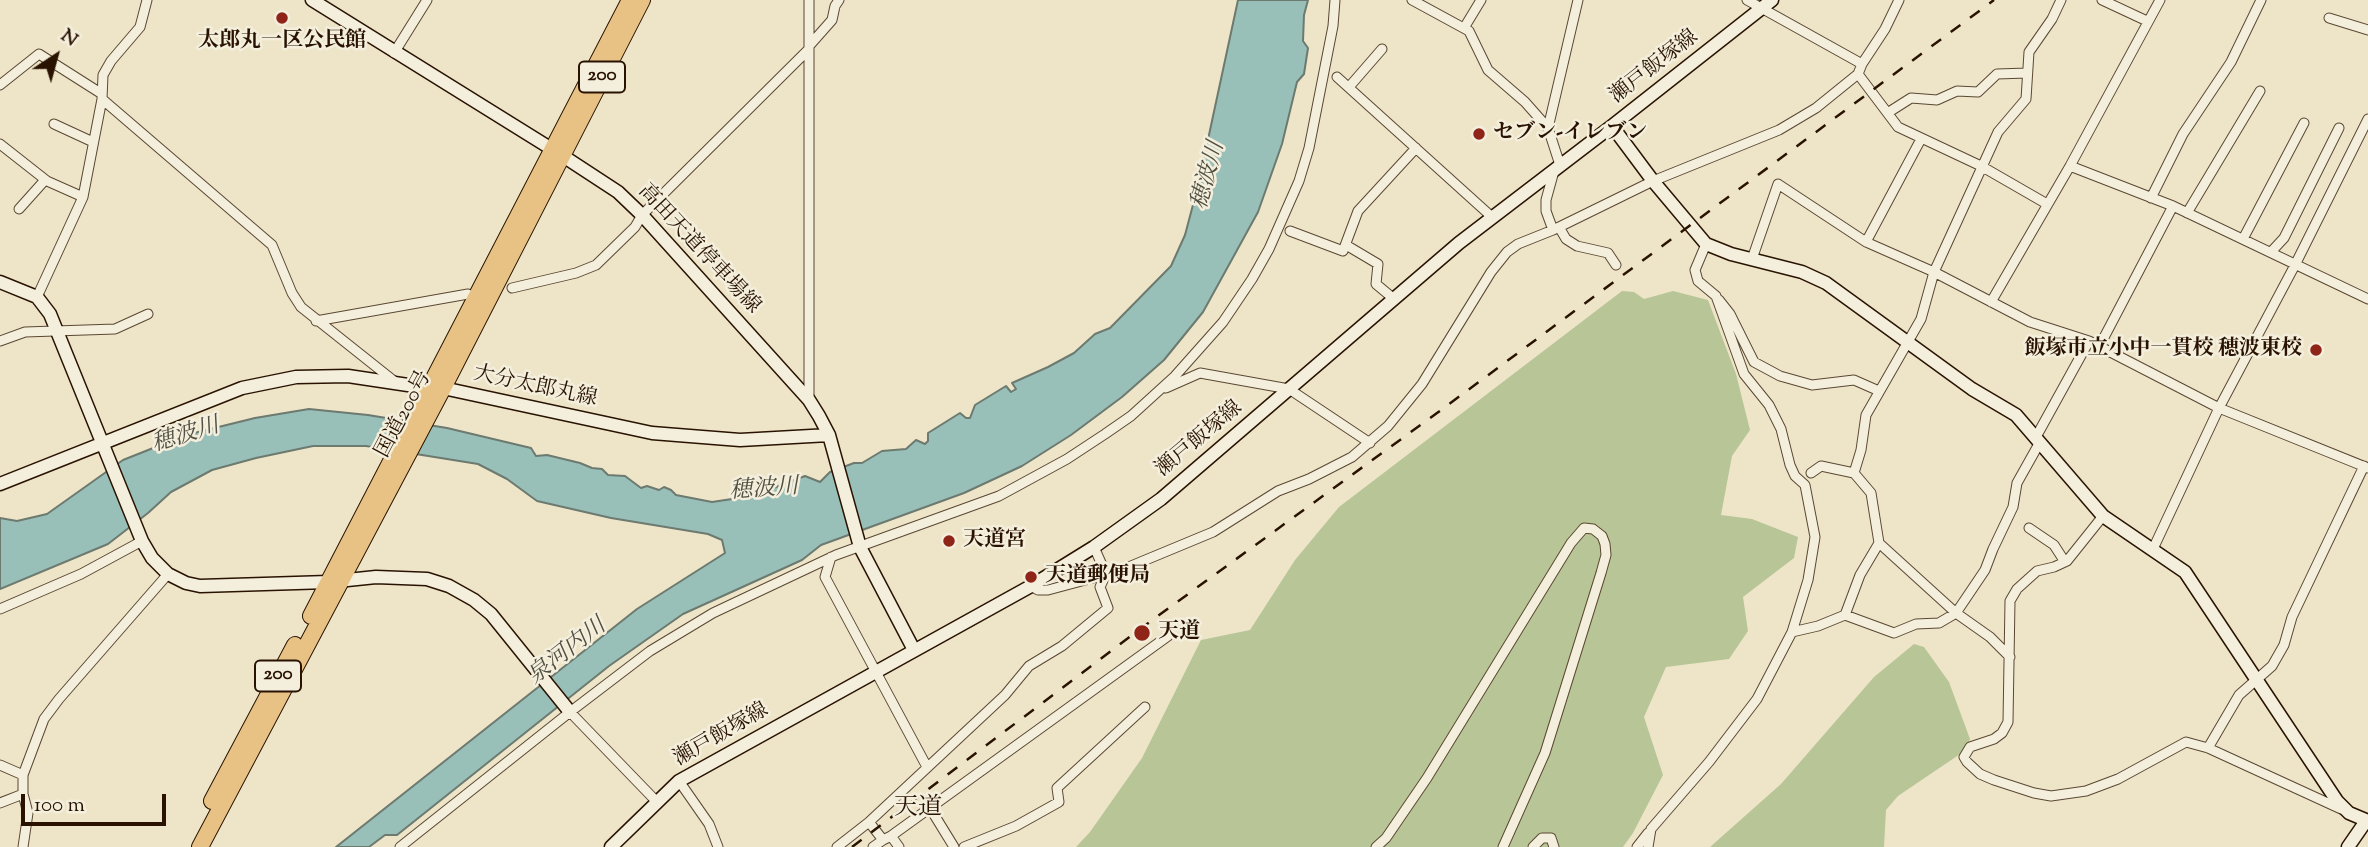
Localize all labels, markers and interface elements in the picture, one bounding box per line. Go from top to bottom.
marker: 太郎丸一区公民館 [274,10,290,26]
north arrow [21,21,91,91]
text: N [55,23,83,54]
street label: 瀬戸飯塚線 [1606,26,1704,110]
place label: 太郎丸一区公民館 [198,29,366,55]
road number: 200 [579,61,625,92]
place label: セブン-イレブン [1493,121,1647,147]
marker: セブン-イレブン [1471,126,1487,142]
water label: 穂波川 [1188,139,1232,213]
street label: 高田天道停車場線 [631,180,765,320]
place label: 飯塚市立小中一貫校 穂波東校 [2025,337,2302,363]
marker: 飯塚市立小中一貫校 穂波東校 [2308,342,2324,358]
street label: 大分太郎丸線 [471,363,599,413]
street label: 国道200号 [372,367,438,463]
street label: 瀬戸飯塚線 [1152,397,1248,483]
water label: 穂波川 [149,414,223,460]
water label: 穂波川 [729,475,799,507]
place label: 天道宮 [963,528,1026,554]
marker: 天道宮 [941,533,957,549]
place label: 天道郵便局 [1045,564,1150,590]
marker: 天道郵便局 [1023,569,1039,585]
water label: 泉河内川 [523,614,613,692]
place label: 天道 [1158,620,1200,646]
marker: 天道 [1132,623,1152,643]
road number: 200 [255,660,301,692]
street label: 瀬戸飯塚線 [670,699,774,773]
scale bar [24,780,170,824]
text: 100 m [34,791,85,821]
district label: 天道 [894,796,942,824]

